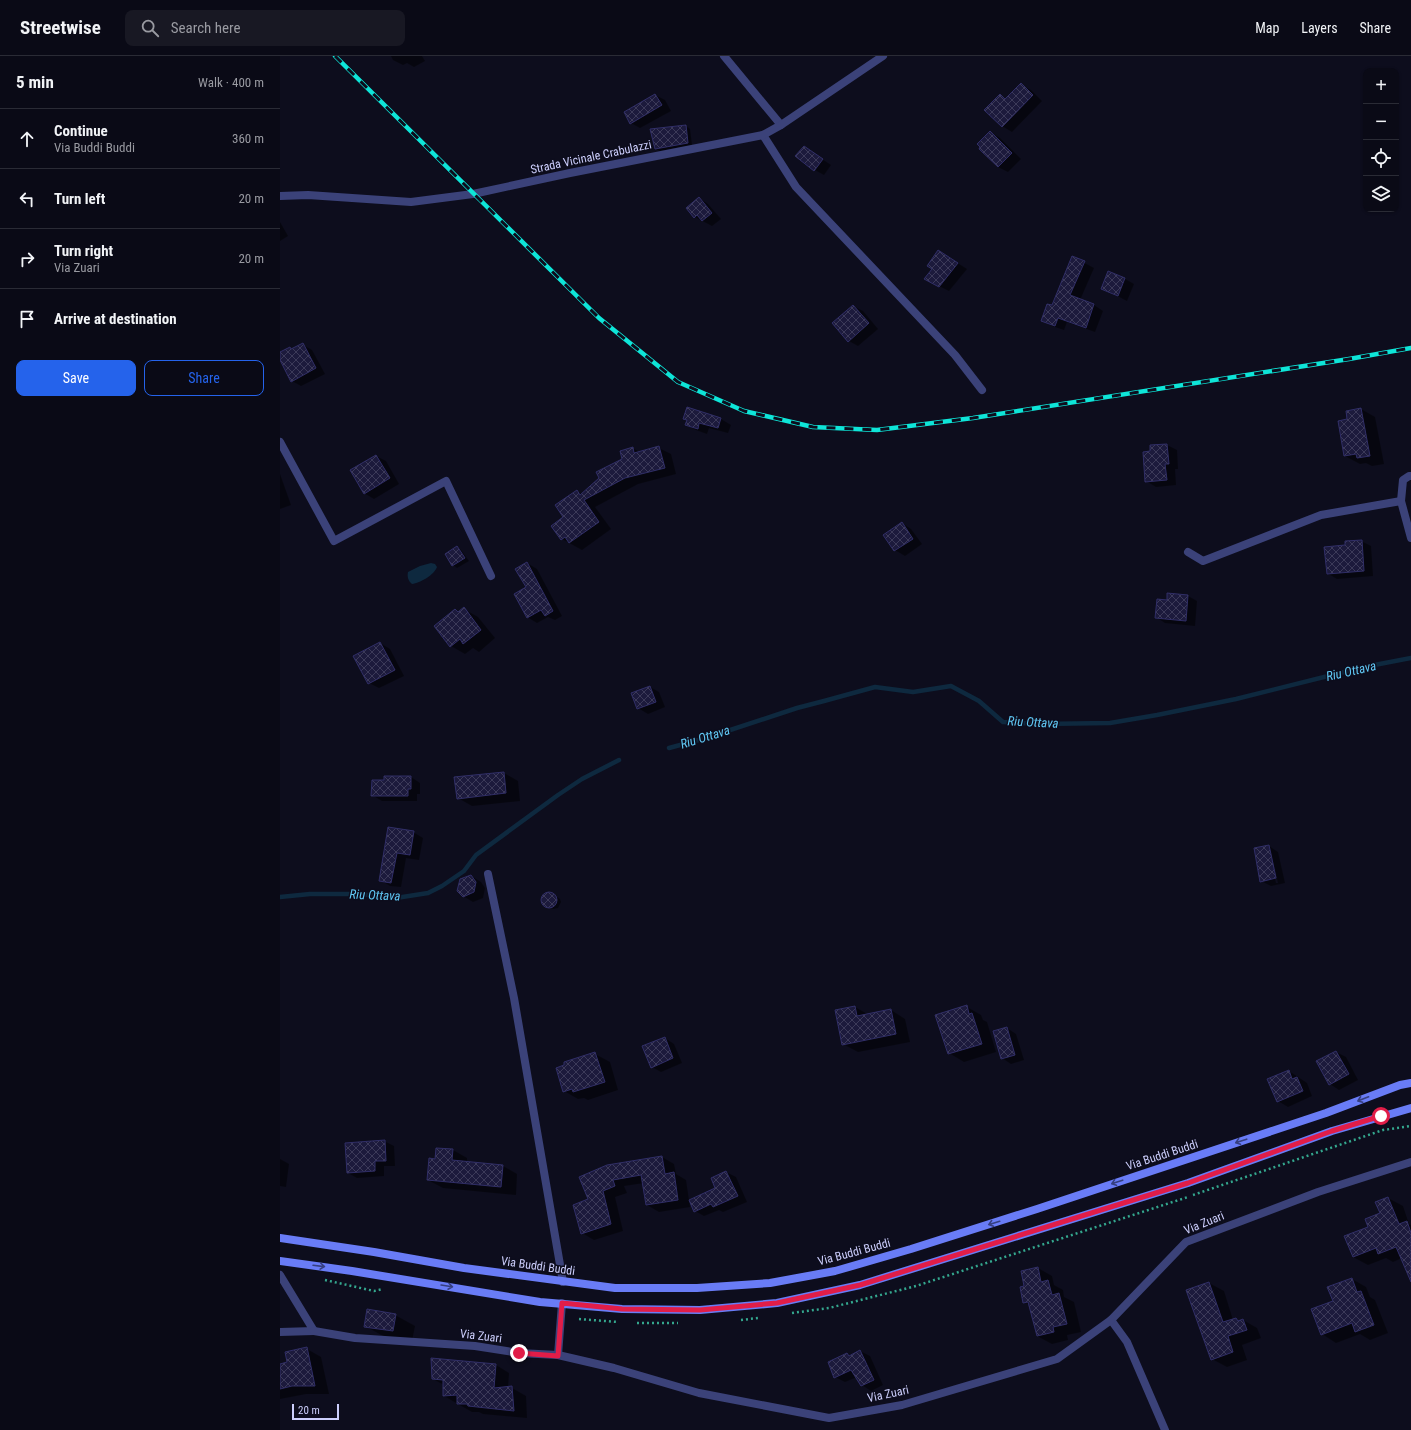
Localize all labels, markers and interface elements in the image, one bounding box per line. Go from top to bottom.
search box [125,10,405,46]
text: Streetwise [20,16,101,39]
icon: search [139,17,161,39]
text: Search here [171,19,241,37]
text: Map [1255,20,1279,36]
text: Layers [1301,20,1338,36]
text: Share [1360,20,1391,36]
map controls [1363,68,1399,212]
button: + [1363,68,1399,104]
text: 5 min [16,72,54,92]
text: Walk · 400 m [198,75,264,90]
button: − [1363,104,1399,140]
text: Continue [54,122,108,140]
icon: ahead [16,128,38,150]
text: 360 m [232,131,264,146]
street label: Strada Vicinale Crabulazzi [529,137,653,177]
text: Via Buddi Buddi [54,140,135,155]
button: locate [1363,140,1399,176]
button: layers [1363,176,1399,212]
icon: left [16,188,38,210]
text: Turn left [54,190,105,208]
text: 20 m [238,191,264,206]
text: Turn right [54,242,113,260]
icon: right [16,248,38,270]
text: 20 m [238,251,264,266]
text: Via Zuari [54,260,100,275]
icon: arrive [16,308,38,330]
text: Arrive at destination [54,310,177,328]
button: Save [16,360,136,396]
button: Share [144,360,264,396]
water label: Riu Ottava [1324,658,1378,684]
water label: Riu Ottava [1007,713,1059,731]
water label: Riu Ottava [678,722,732,752]
water label: Riu Ottava [349,887,401,903]
one-way arrow [1358,1095,1370,1103]
route start [1372,1107,1390,1125]
street label: Via Buddi Buddi [1124,1137,1200,1173]
one-way arrow [1234,1138,1247,1145]
one-way arrow [1112,1179,1124,1187]
street label: Via Zuari [1182,1209,1226,1237]
one-way arrow [988,1220,1001,1227]
street label: Via Buddi Buddi [816,1236,892,1268]
street label: Via Buddi Buddi [500,1254,576,1278]
one-way arrow [312,1262,325,1270]
one-way arrow [440,1283,453,1291]
street label: Via Zuari [459,1326,503,1346]
route end [510,1344,528,1362]
street label: Via Zuari [866,1383,910,1405]
scale bar [292,1402,339,1421]
text: 20 m [298,1404,320,1417]

